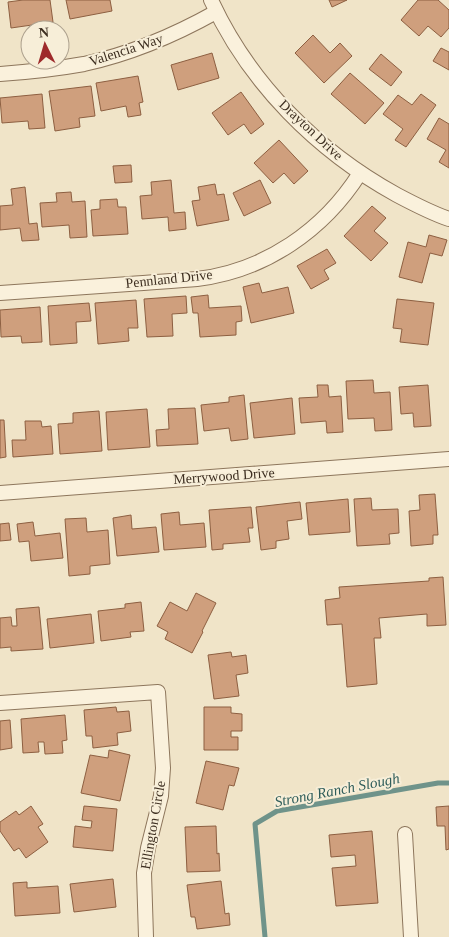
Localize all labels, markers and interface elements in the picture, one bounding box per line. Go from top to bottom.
north arrow [20,20,70,70]
text: N [38,25,50,40]
street label: Valencia Way [87,31,165,69]
street label: Drayton Drive [276,97,346,163]
street label: Pennland Drive [125,267,213,291]
street label: Merrywood Drive [173,465,275,487]
water label: Strong Ranch Slough [273,770,401,810]
street label: Ellington Circle [138,779,168,871]

